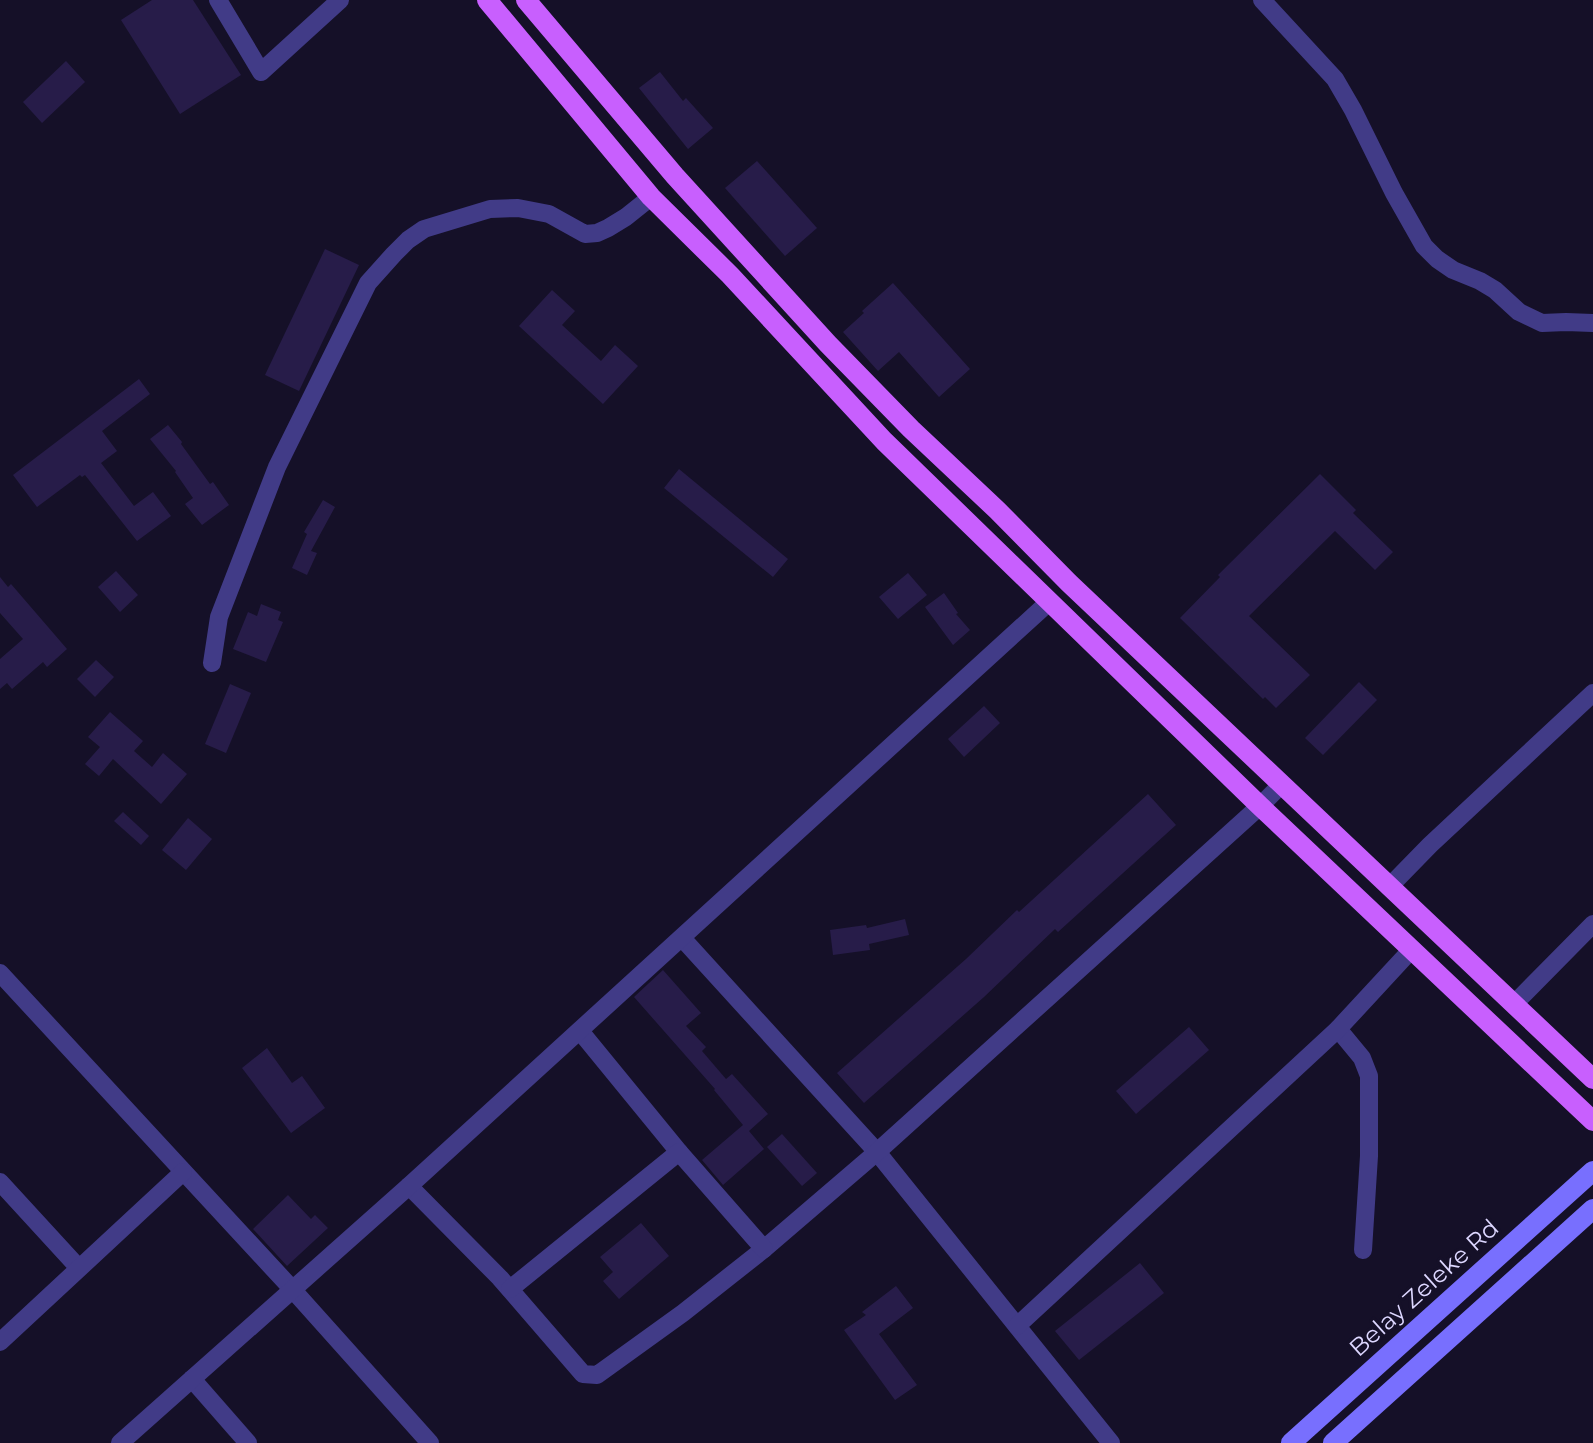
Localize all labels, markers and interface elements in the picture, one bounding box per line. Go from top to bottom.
street label: Belay Zeleke Rd [1343,1213,1504,1362]

